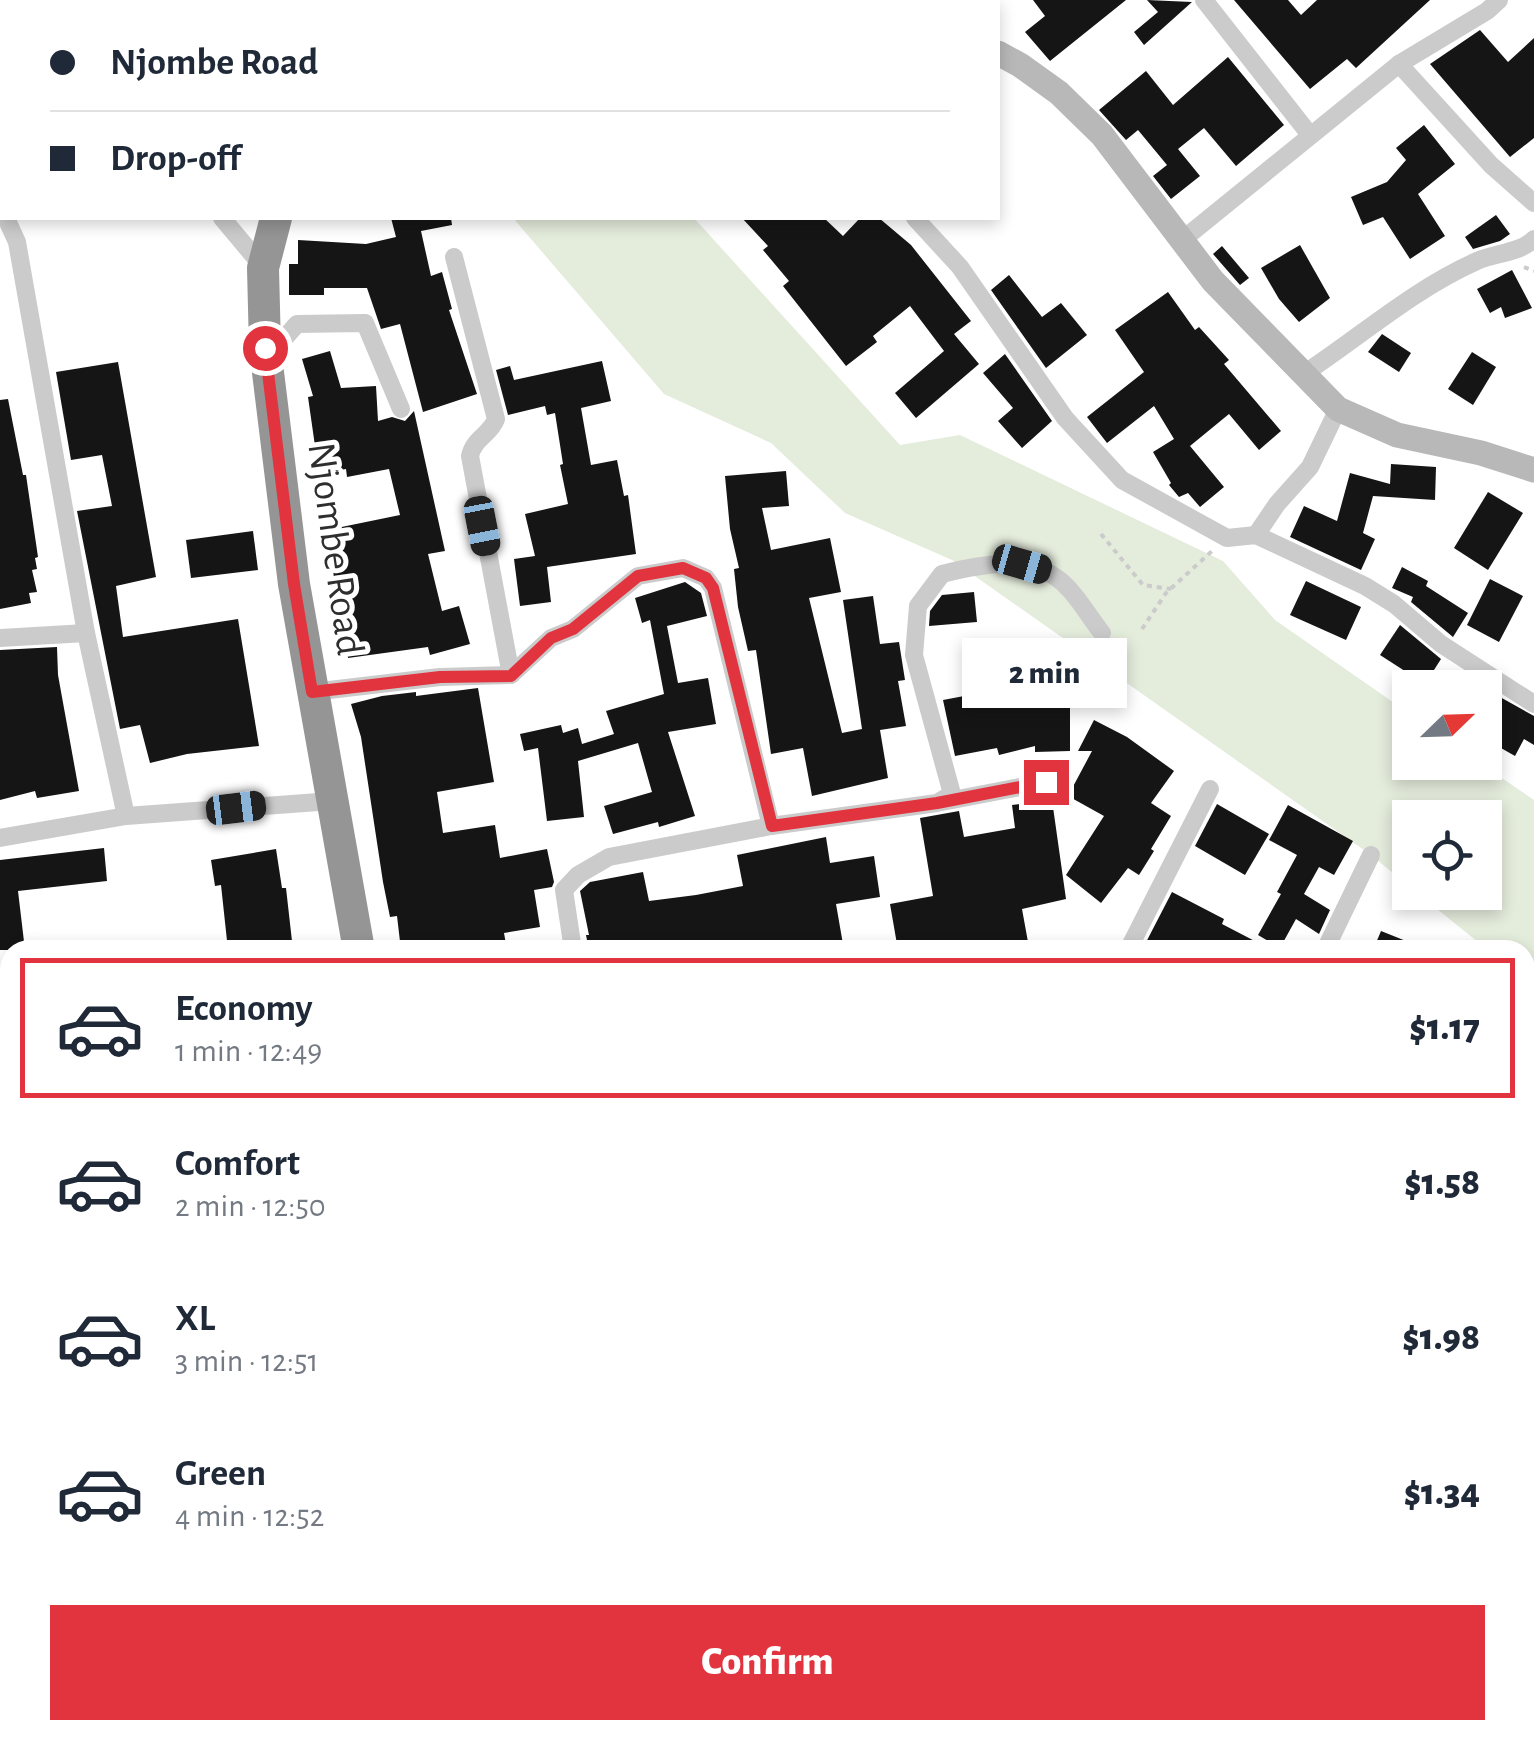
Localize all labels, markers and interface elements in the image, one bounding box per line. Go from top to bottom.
text: Njombe Road [110,44,318,82]
text: Drop-off [110,140,241,178]
route start [243,326,288,371]
street label: Njombe Road [300,440,370,658]
car [462,494,502,558]
car [989,541,1055,587]
callout: 2 min [964,637,1128,707]
text: 2 min [1009,657,1080,689]
north arrow [1392,670,1502,780]
map controls [1392,670,1502,910]
route end [1024,760,1069,805]
car [204,789,268,827]
button: locate [1392,800,1502,910]
icon: car [55,983,145,1073]
text: Economy [175,990,313,1028]
text: $1.17 [1409,1009,1480,1047]
text: 1 min · 12:49 [175,1035,322,1067]
icon: car [55,1138,145,1228]
text: Comfort [175,1145,300,1183]
text: $1.58 [1404,1164,1480,1202]
text: 2 min · 12:50 [175,1190,326,1222]
icon: car [55,1293,145,1383]
text: XL [175,1300,215,1338]
text: $1.98 [1402,1319,1480,1357]
text: 3 min · 12:51 [175,1345,319,1377]
icon: car [55,1448,145,1538]
text: Green [175,1455,266,1493]
text: $1.34 [1404,1474,1480,1512]
text: 4 min · 12:52 [175,1500,324,1532]
button: Confirm [50,1605,1485,1720]

